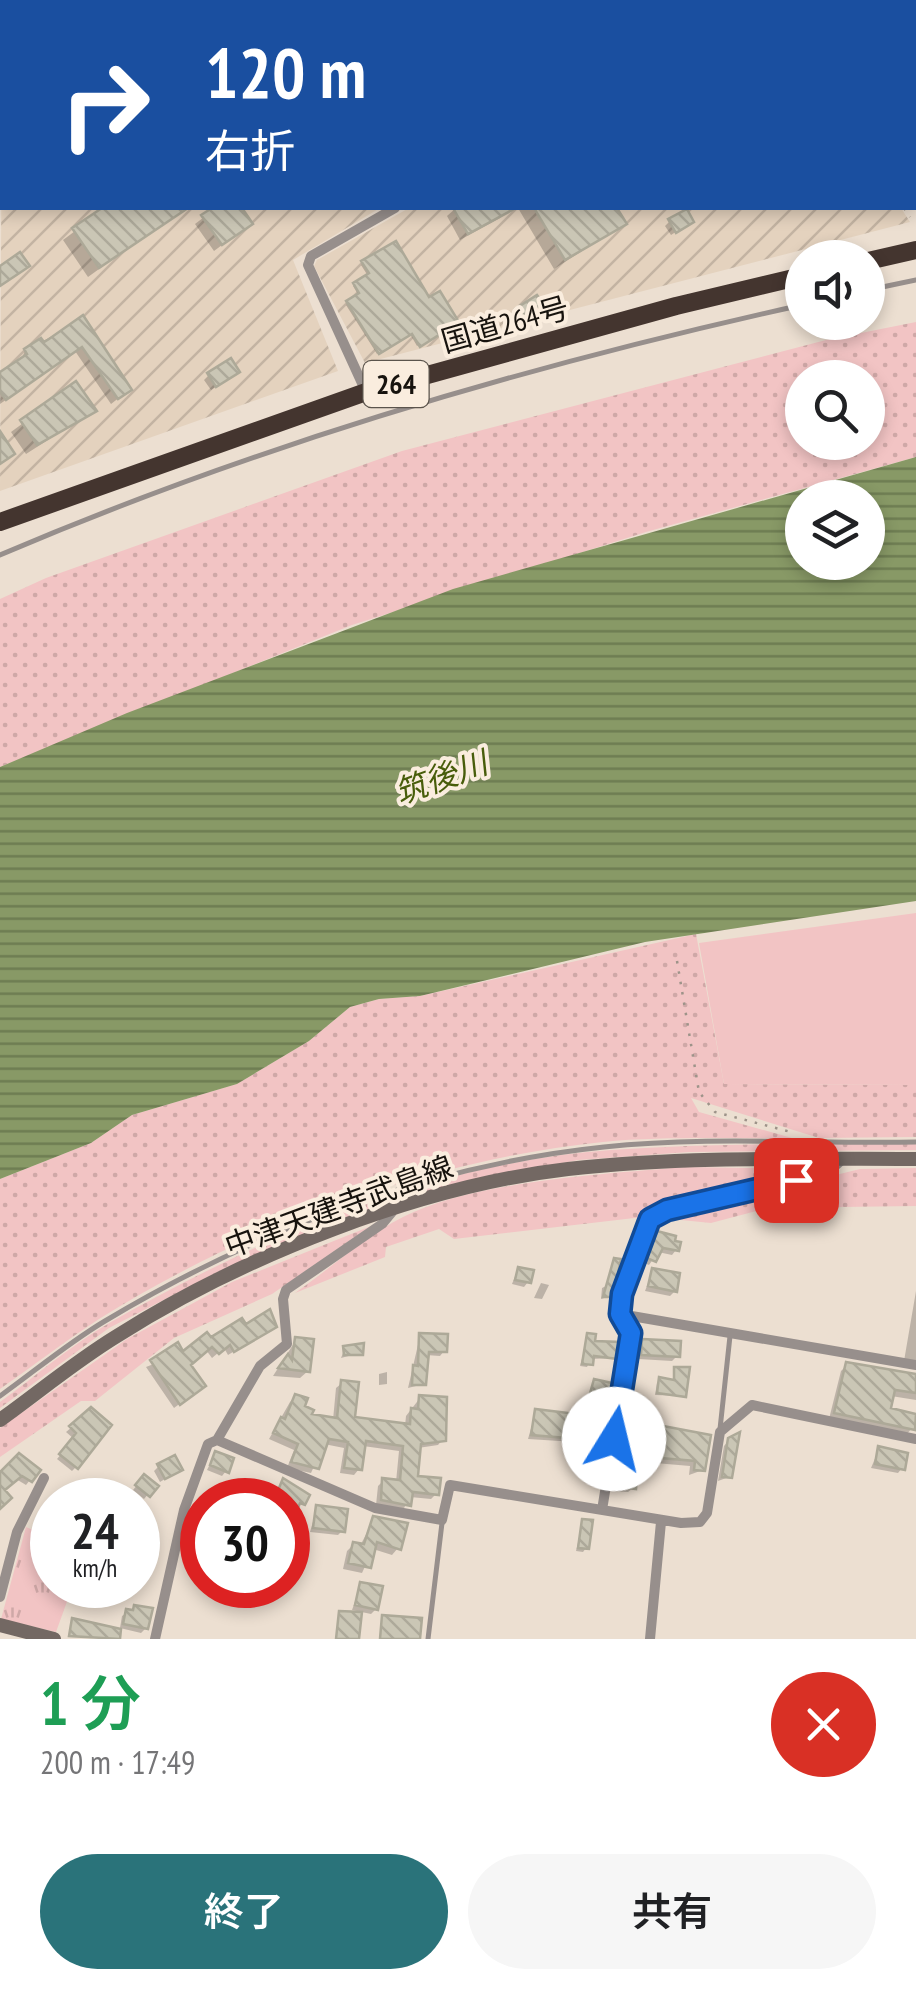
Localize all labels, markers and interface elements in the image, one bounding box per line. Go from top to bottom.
text: 120 m [205,27,366,117]
icon: right [40,40,170,170]
text: 右折 [205,121,295,179]
map controls [785,240,885,580]
button: sound [785,240,885,340]
street label: 国道264号 [436,287,573,360]
button: search [785,360,885,460]
road number: 264 [364,361,428,407]
button: layers [785,480,885,580]
water label: 筑後川 [388,740,496,813]
pin [754,1138,839,1223]
street label: 中津天建寺武島線 [219,1146,458,1265]
icon: arrive [769,1153,824,1208]
position arrow [562,1387,666,1491]
speed limit sign: 30 [180,1478,310,1608]
text: 24 [71,1498,119,1563]
text: km/h [73,1552,117,1584]
text: 1 分 [40,1664,141,1742]
button: close [771,1672,876,1777]
text: 200 m · 17:49 [40,1741,195,1783]
button: 終了 [40,1854,448,1969]
button: 共有 [468,1854,876,1969]

